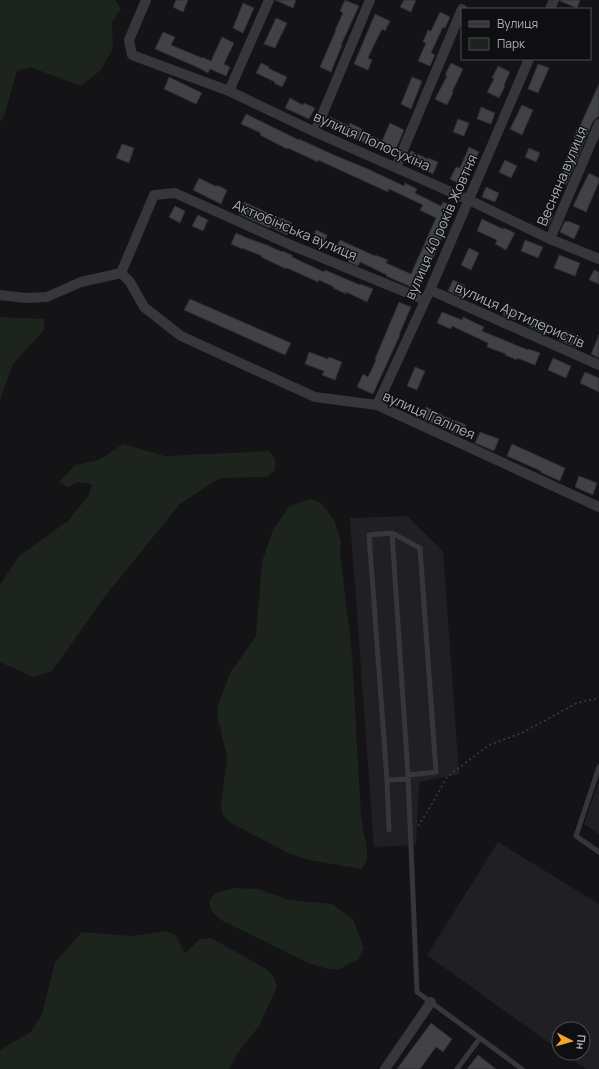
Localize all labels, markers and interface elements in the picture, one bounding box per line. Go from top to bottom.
legend [461,8,591,60]
text: Вулиця [497,15,538,32]
text: Парк [497,35,526,52]
street label: вулиця Полосухіна [311,106,433,175]
street label: Весняна вулиця [532,123,591,228]
street label: вулиця 40 років Жовтня [400,151,481,302]
street label: Актюбінська вулиця [230,195,360,264]
street label: вулиця Артилеристів [452,277,588,352]
street label: вулиця Галілея [380,386,478,443]
north arrow [551,1021,591,1061]
text: Пн [573,1034,590,1050]

